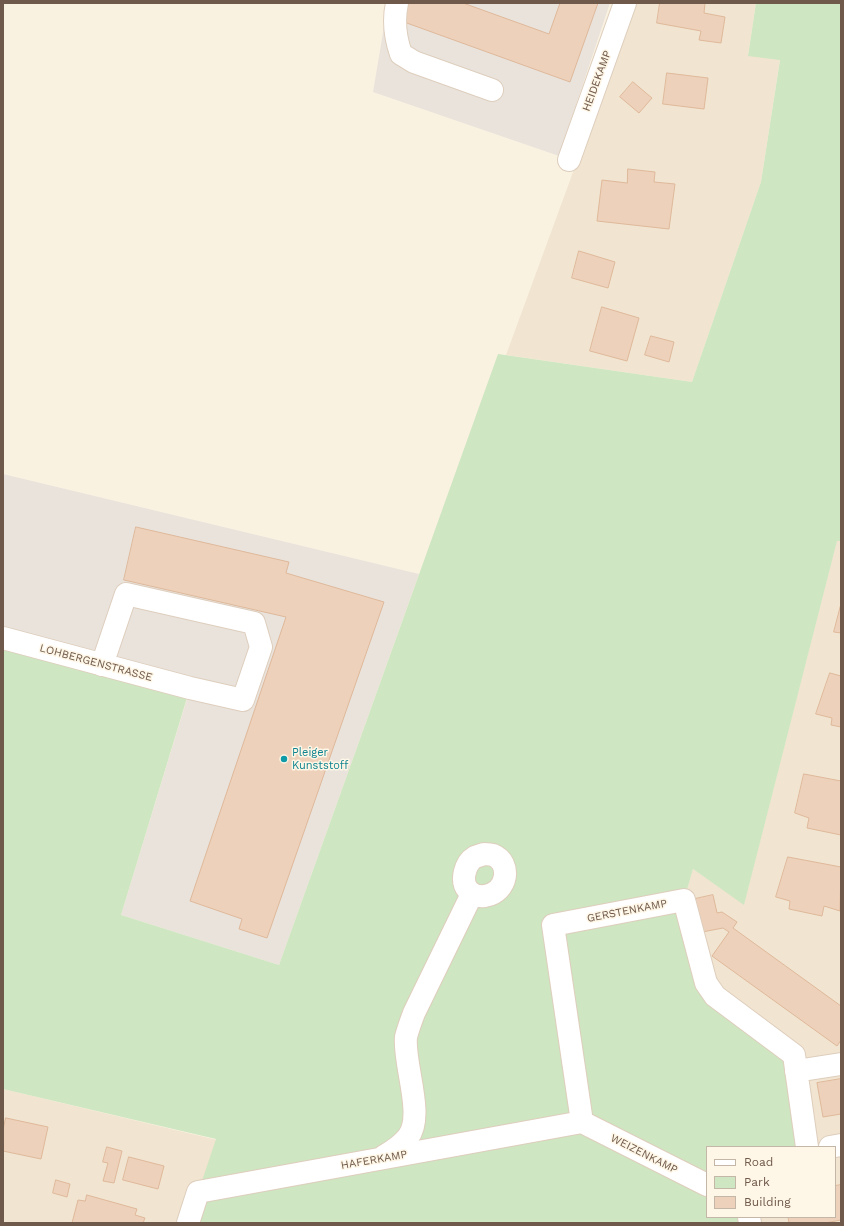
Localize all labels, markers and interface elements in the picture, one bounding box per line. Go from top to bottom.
street label: HEIDEKAMP [580,49,614,113]
street label: LOHBERGENSTRASSE [38,642,154,684]
place label: Pleiger Kunststoff [292,746,348,772]
marker: Pleiger Kunststoff [279,754,289,764]
street label: GERSTENKAMP [586,897,668,925]
street label: WEIZENKAMP [608,1131,680,1177]
legend [706,1146,836,1218]
street label: HAFERKAMP [340,1148,408,1172]
text: Road [744,1155,773,1169]
text: Park [744,1175,770,1189]
text: Building [744,1195,791,1209]

